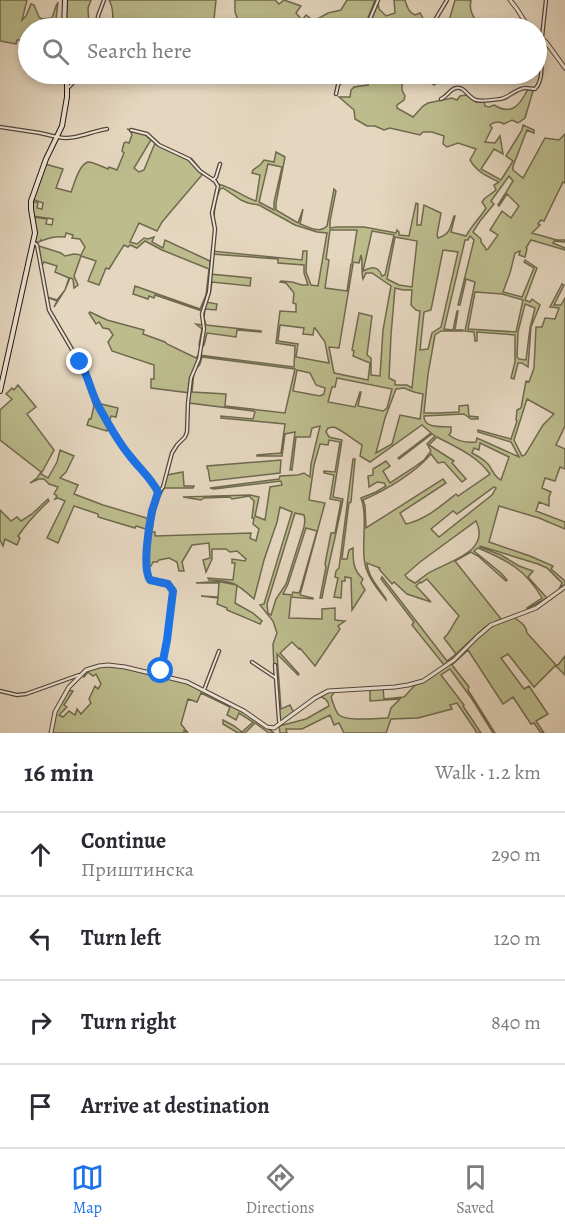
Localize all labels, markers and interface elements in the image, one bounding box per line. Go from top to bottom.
search box [18,18,547,84]
icon: search [39,35,72,68]
text: Search here [87,36,192,66]
route end [66,348,92,374]
route start [147,657,173,683]
text: 16 min [24,755,94,790]
text: Walk · 1.2 km [435,759,541,786]
text: Continue [81,826,166,856]
icon: ahead [24,838,57,871]
text: 290 m [491,841,541,868]
text: Приштинска [81,856,194,883]
icon: left [24,922,57,955]
text: Turn left [81,923,161,953]
text: 120 m [493,925,541,952]
icon: right [24,1006,57,1039]
text: Turn right [81,1007,177,1037]
text: 840 m [491,1009,541,1036]
icon: arrive [24,1090,57,1123]
text: Arrive at destination [81,1091,270,1121]
tab: Map [71,1161,104,1219]
tab: Directions [246,1161,314,1219]
tab: Saved [456,1161,494,1219]

